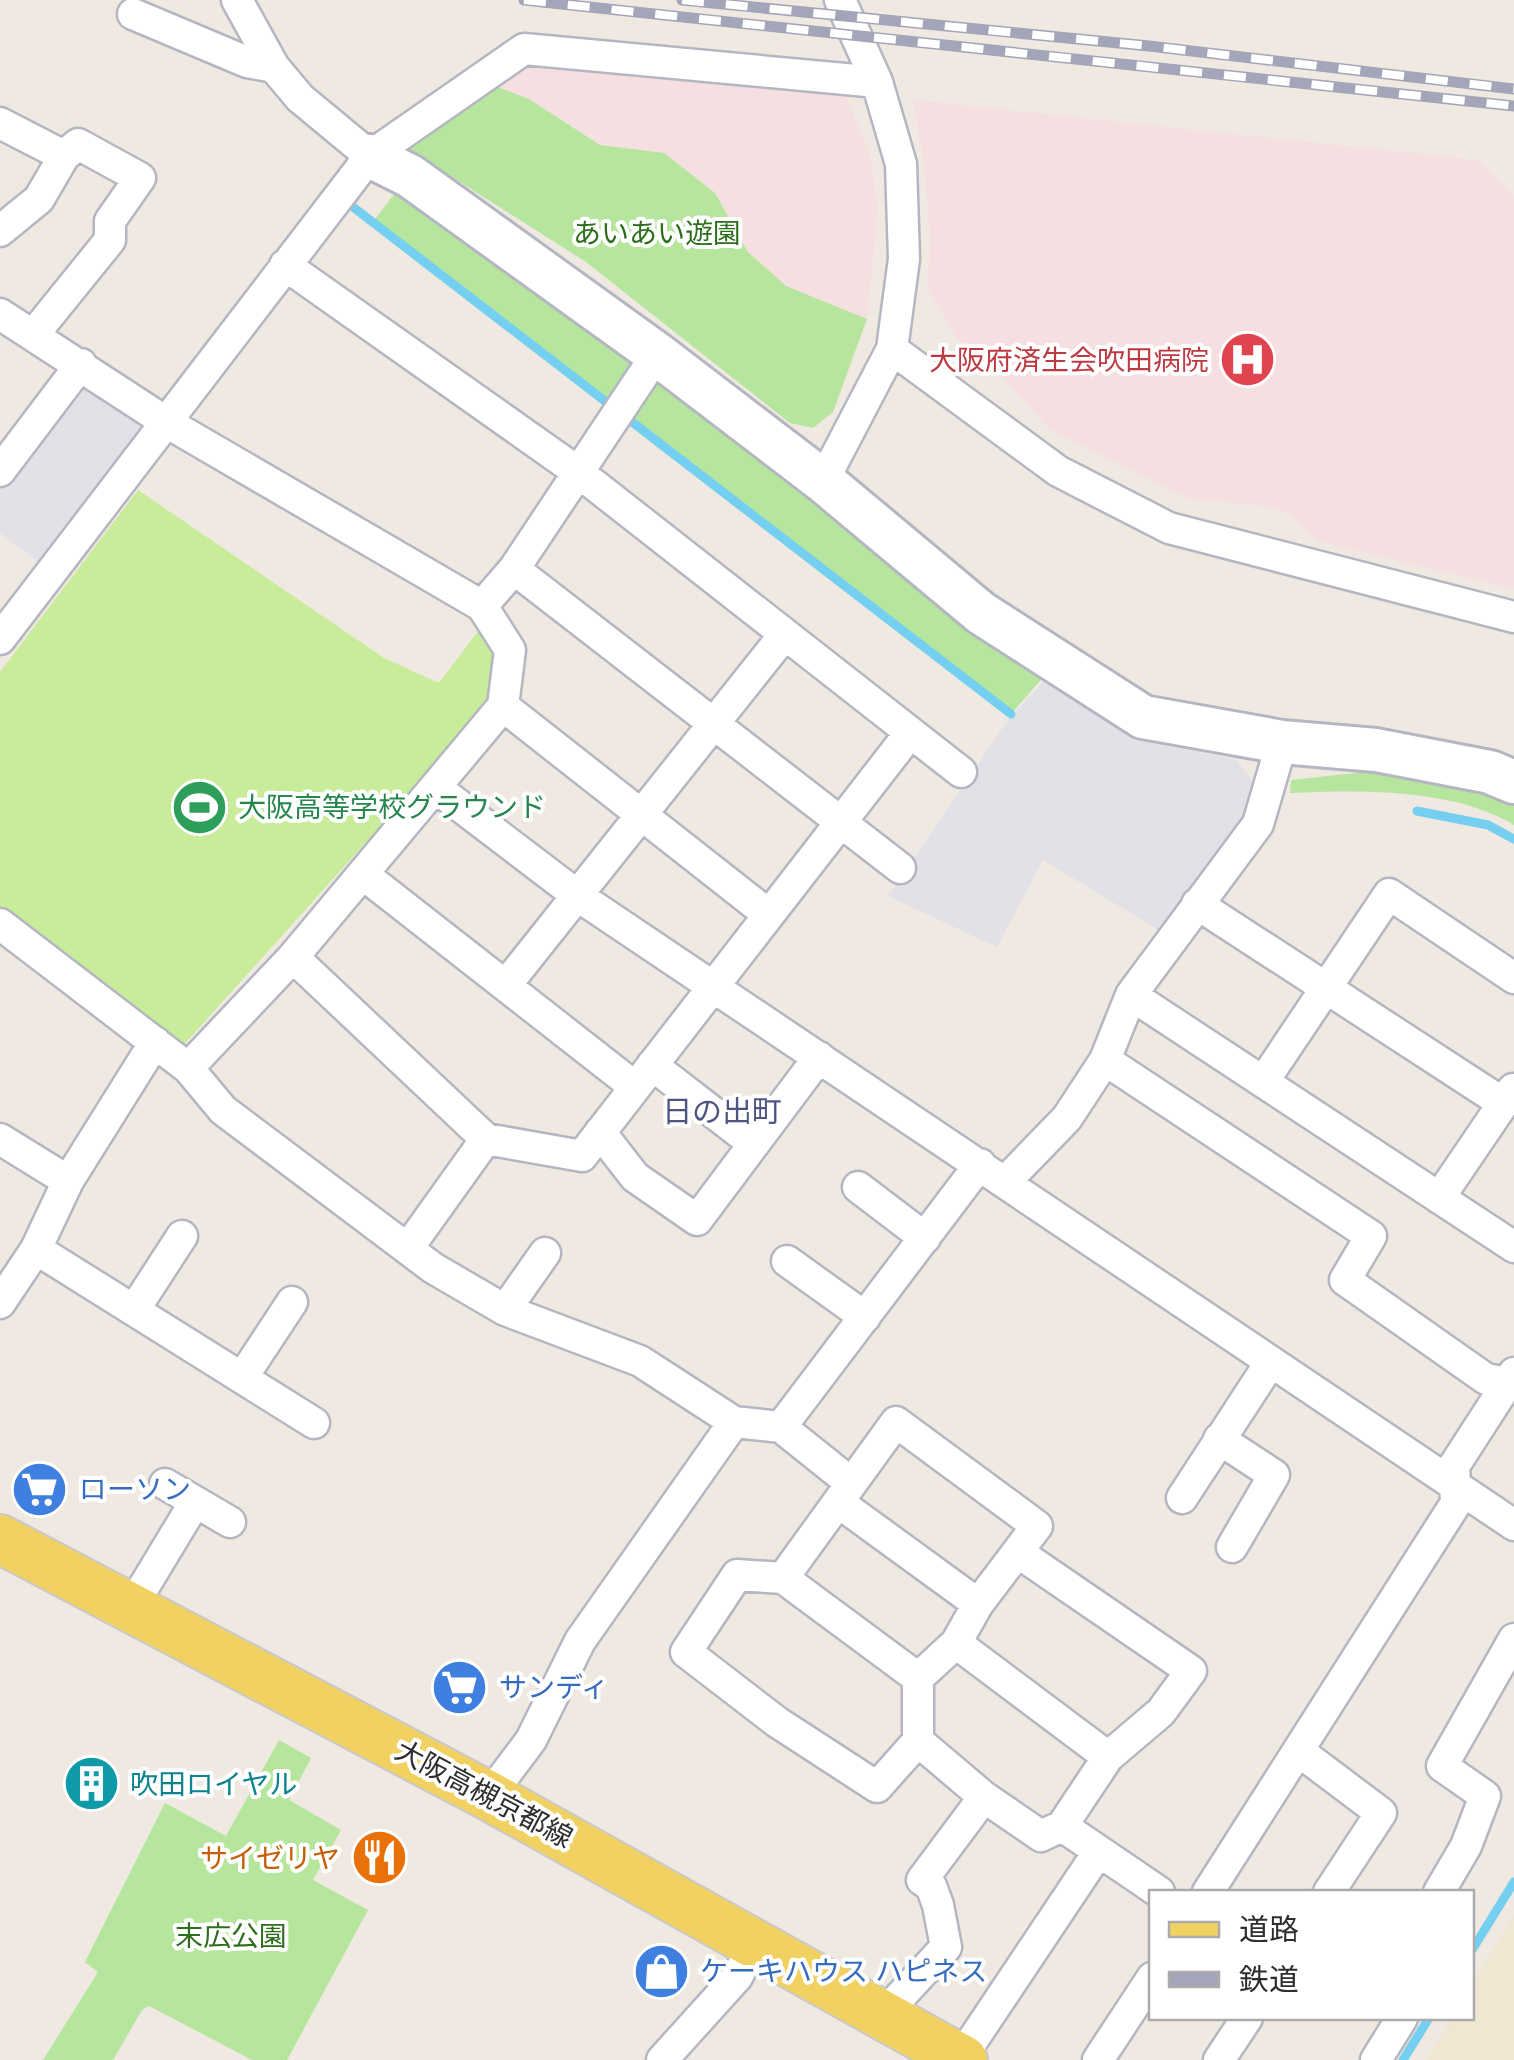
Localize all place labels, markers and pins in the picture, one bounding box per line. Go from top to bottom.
hospital icon: 大阪府済生会吹田病院 [1218,330,1278,390]
place label: 大阪府済生会吹田病院 [929,344,1209,377]
sports icon: 大阪高等学校グラウンド [169,777,229,837]
place label: 大阪高等学校グラウンド [238,791,546,824]
supermarket icon: ローソン [10,1459,70,1519]
place label: ローソン [79,1473,191,1506]
supermarket icon: サンディ [430,1657,490,1717]
place label: サンディ [499,1671,609,1704]
building icon: 吹田ロイヤル [61,1754,121,1814]
place label: 吹田ロイヤル [130,1768,297,1801]
restaurant icon: サイゼリヤ [349,1828,409,1888]
place label: サイゼリヤ [200,1842,340,1875]
shop icon: ケーキハウス ハピネス [631,1941,691,2001]
place label: ケーキハウス ハピネス [700,1955,987,1988]

